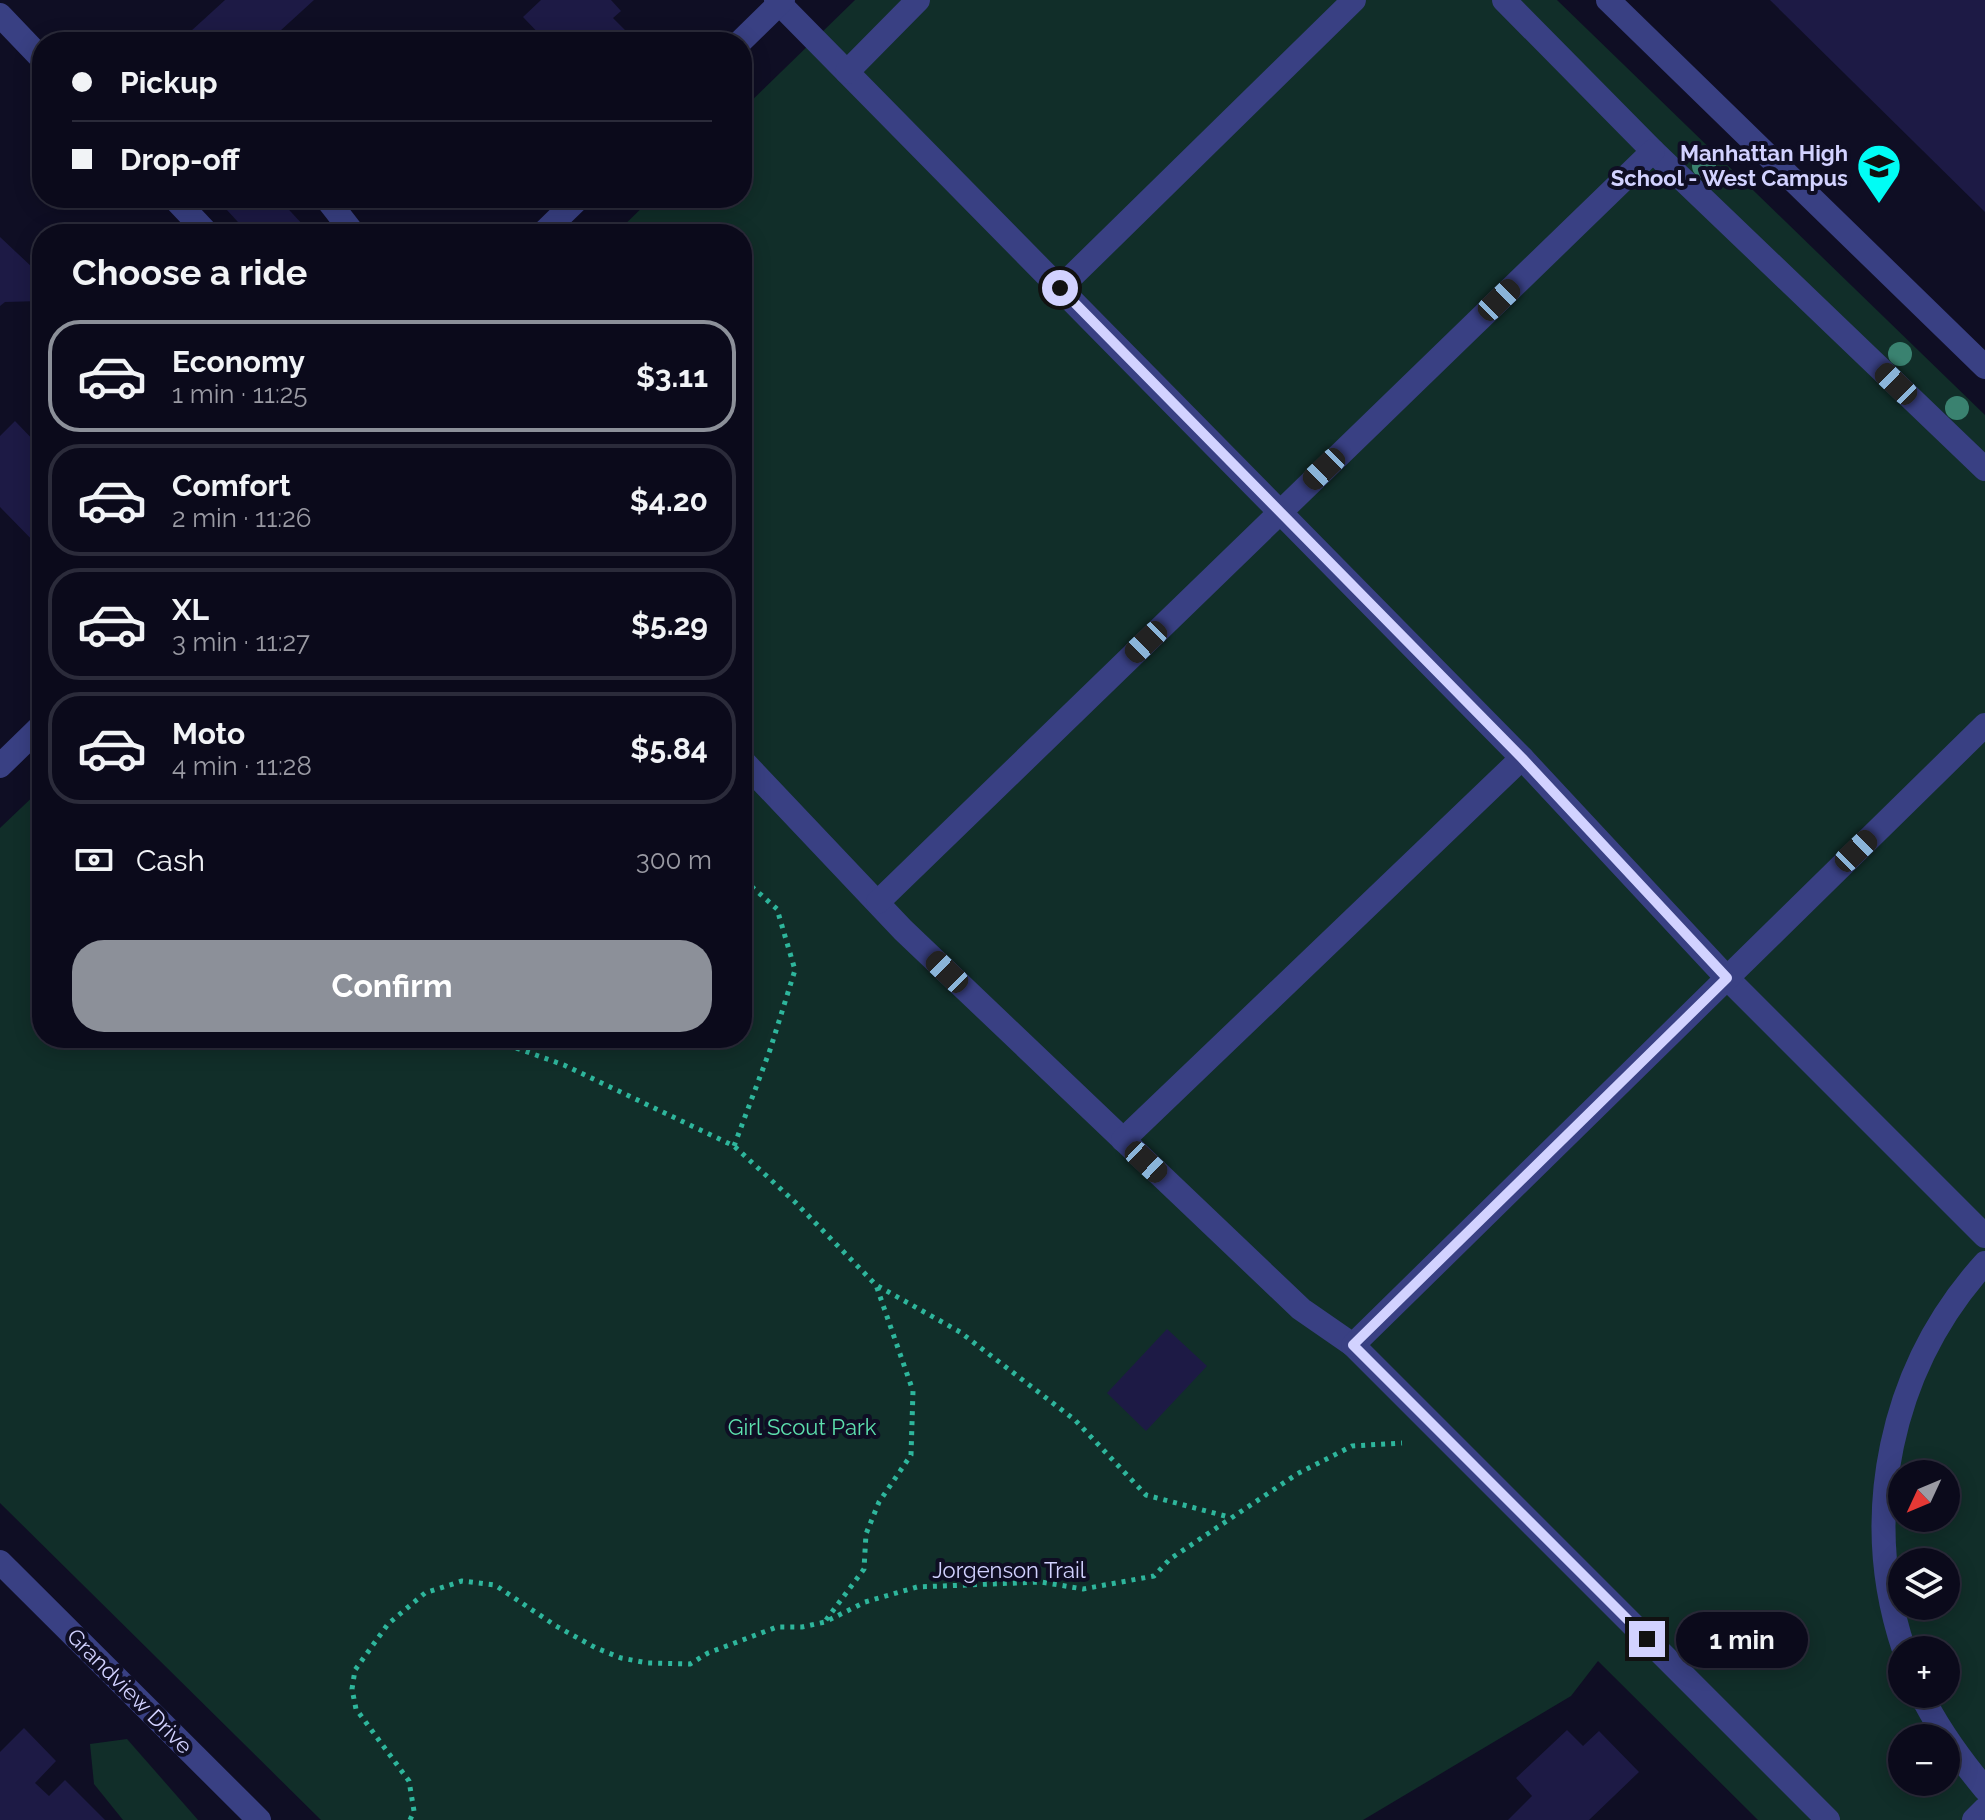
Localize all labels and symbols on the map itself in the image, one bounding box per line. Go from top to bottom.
place label: Manhattan High School - West Campus [1611,140,1848,191]
school or university icon: Manhattan High School - West Campus [1855,142,1903,205]
route start [1042,270,1078,306]
car [1473,275,1525,325]
car [1870,359,1922,409]
car [1298,444,1350,494]
car [1120,617,1172,667]
car [1830,826,1882,876]
car [921,947,973,997]
car [1120,1137,1172,1187]
park label: Girl Scout Park [728,1414,877,1440]
north arrow [1888,1460,1960,1532]
street label: Jorgenson Trail [932,1557,1086,1583]
callout: 1 min [1675,1611,1807,1667]
route end [1629,1621,1665,1657]
street label: Grandview Drive [62,1623,198,1759]

